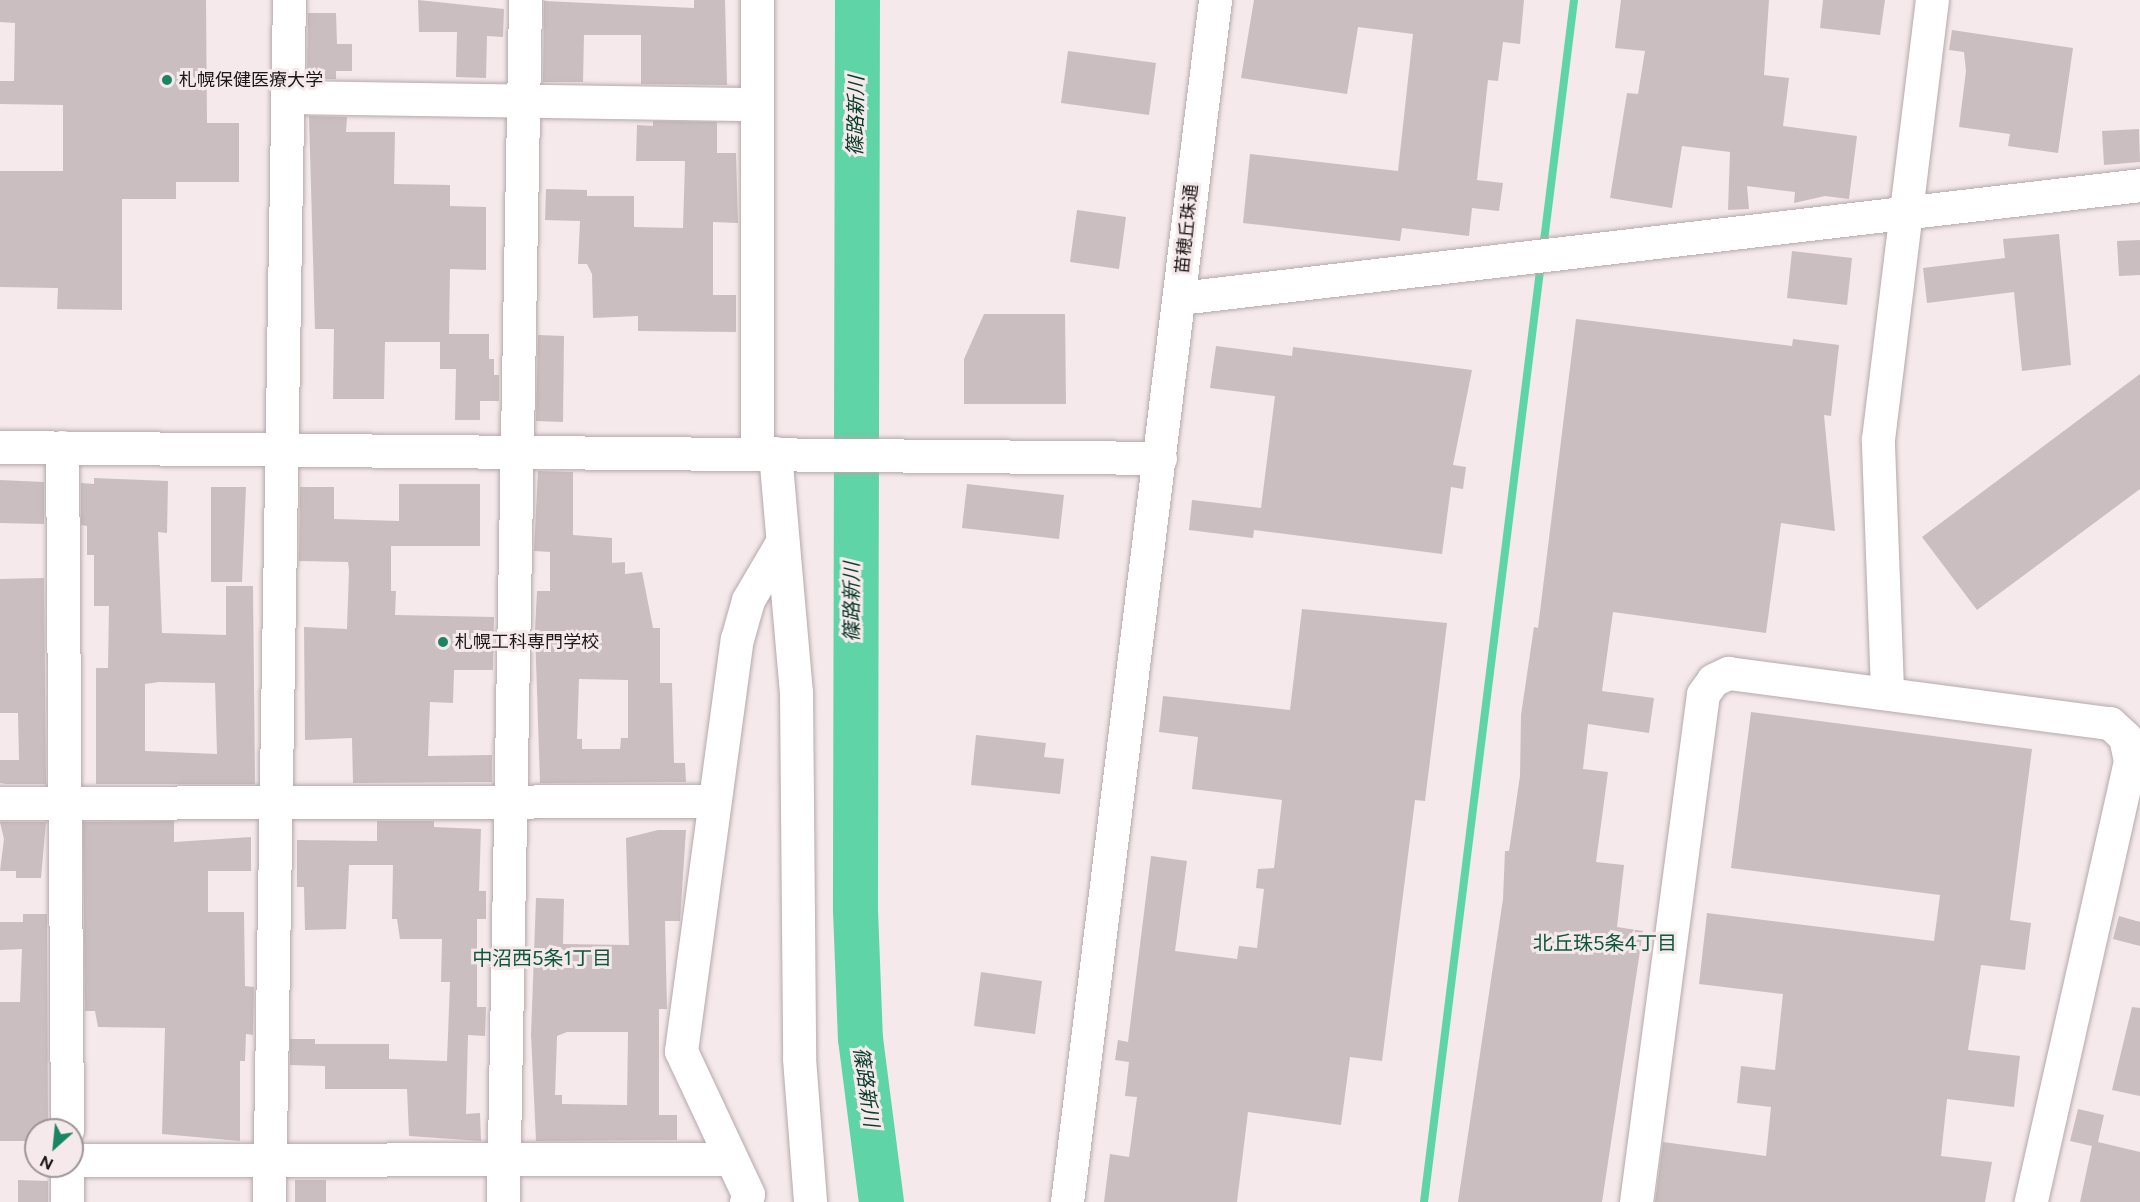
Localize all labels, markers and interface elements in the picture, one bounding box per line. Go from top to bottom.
place label: 札幌保健医療大学 [179,69,323,91]
marker: 札幌保健医療大学 [160,73,174,87]
water label: 篠路新川 [843,76,869,156]
street label: 苗穂丘珠通 [1172,183,1202,275]
water label: 篠路新川 [840,562,864,642]
place label: 札幌工科専門学校 [455,631,599,653]
marker: 札幌工科専門学校 [436,635,450,649]
district label: 北丘珠5条4丁目 [1533,931,1677,955]
district label: 中沼西5条1丁目 [472,946,612,970]
water label: 篠路新川 [849,1046,883,1128]
north arrow [24,1118,84,1178]
text: N [37,1151,56,1174]

